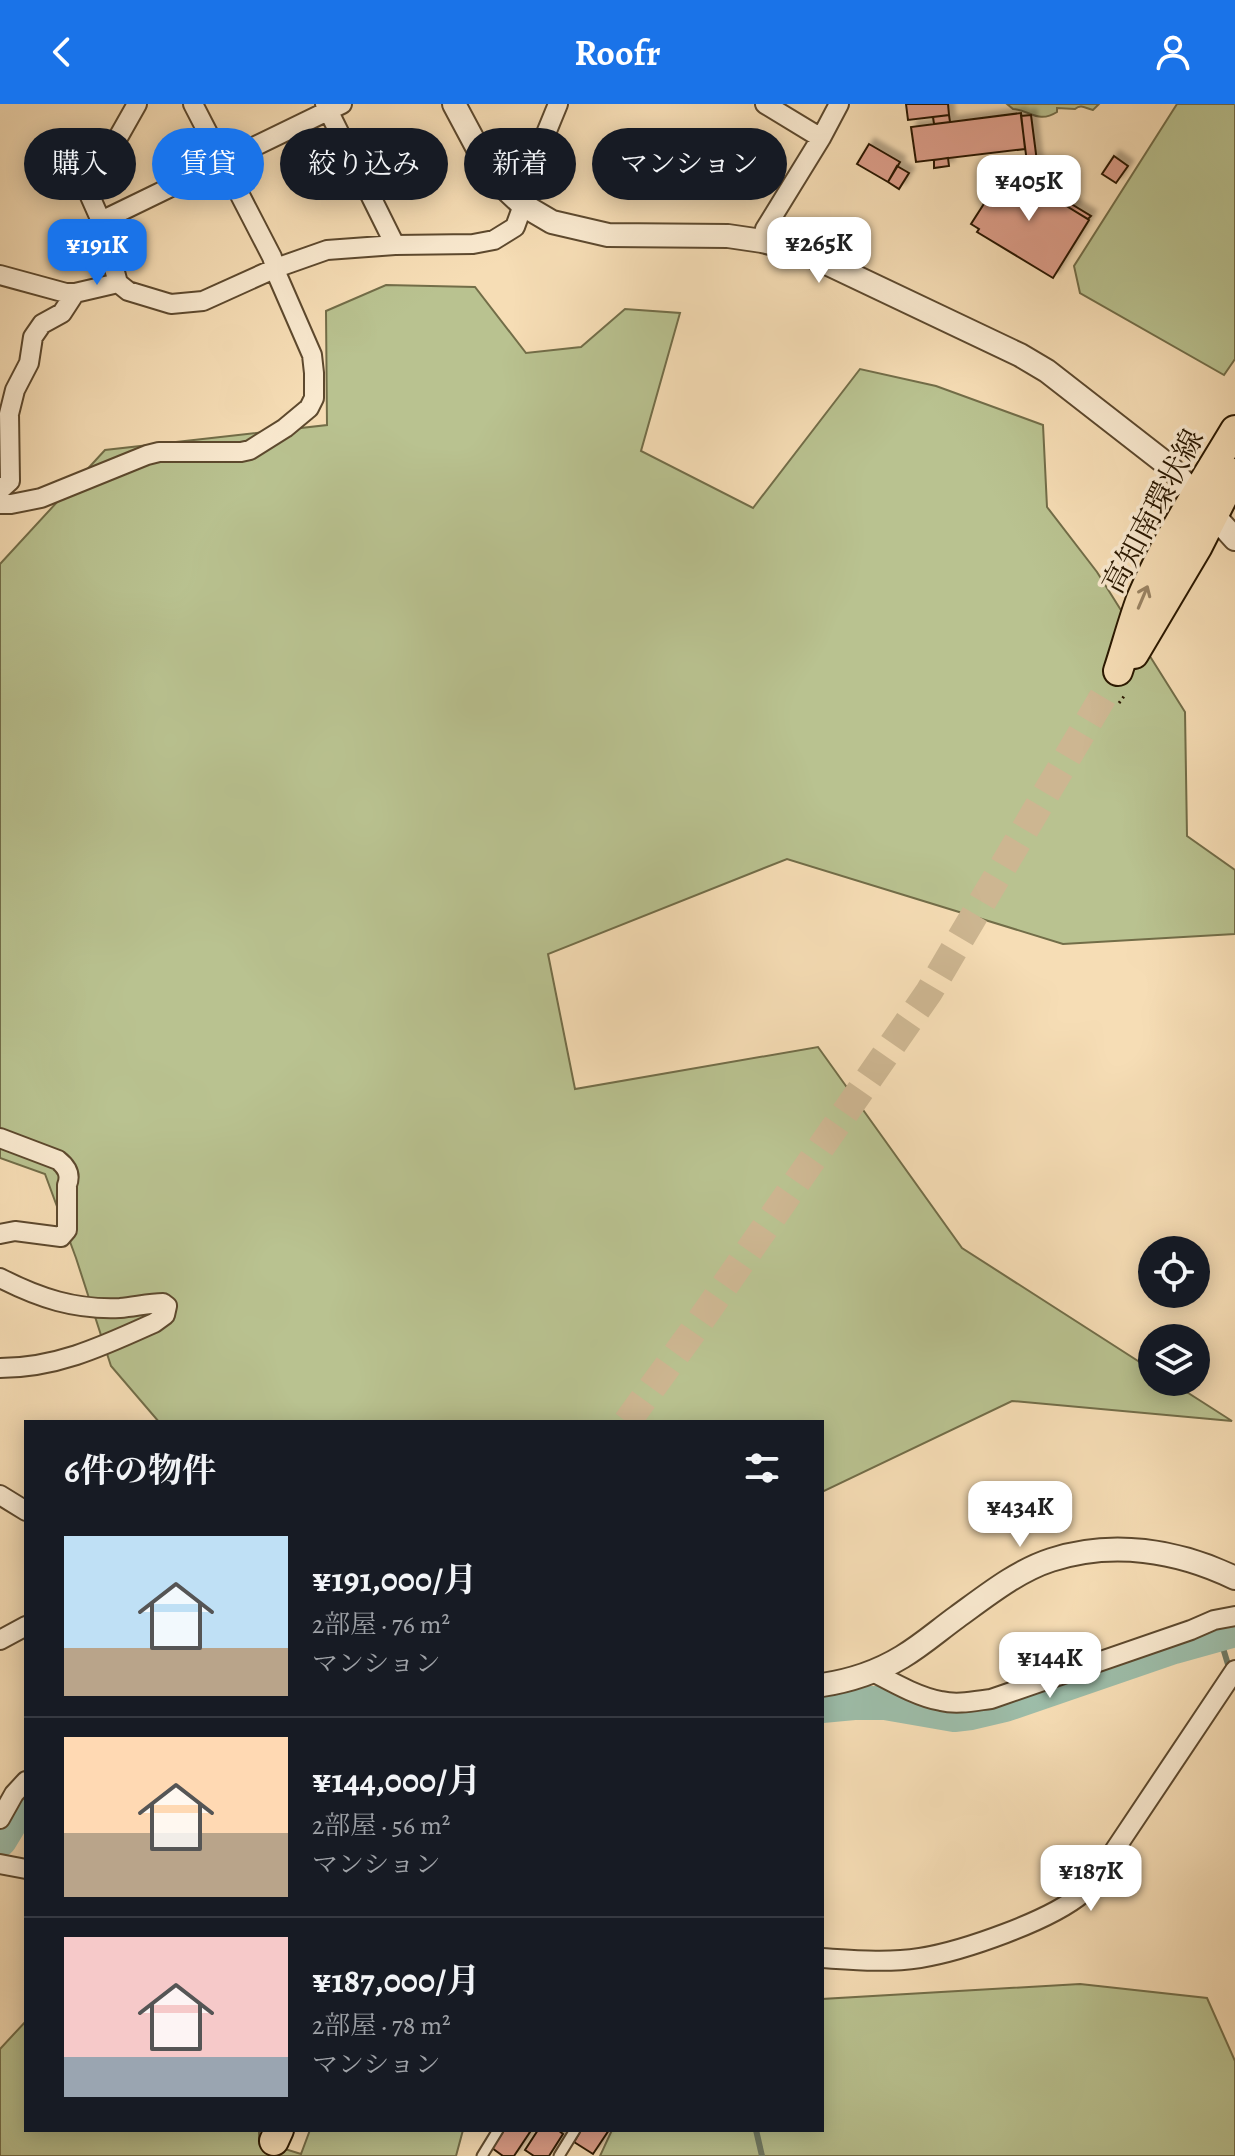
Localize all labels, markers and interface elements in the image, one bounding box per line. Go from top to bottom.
text: Roofr [574,28,661,77]
icon: back [40,30,84,74]
icon: person [1151,30,1195,74]
chip: 購入 [24,128,136,200]
chip: 賃貸 [152,128,264,200]
chip: 絞り込み [280,128,448,200]
chip: 新着 [464,128,576,200]
chip: マンション [592,128,787,200]
pin: ¥405K [973,155,1085,223]
text: ¥405K [995,163,1063,198]
pin: ¥265K [763,217,875,285]
pin: ¥191K [41,219,153,287]
text: ¥265K [785,225,853,260]
text: ¥191K [66,227,128,262]
street label: 高知南環状線 [1093,422,1213,600]
one-way arrow [1136,585,1151,610]
map controls [1138,1236,1210,1396]
button: locate [1138,1236,1210,1308]
button: layers [1138,1324,1210,1396]
icon: filters [740,1446,784,1490]
text: 6件の物件 [64,1447,216,1494]
pin: ¥434K [964,1481,1076,1549]
text: ¥434K [986,1489,1054,1524]
text: ¥191,000/月 [312,1556,477,1603]
icon: home [128,1568,224,1664]
text: 2部屋 · 76 m² [312,1607,450,1642]
pin: ¥144K [994,1632,1106,1700]
text: ¥144K [1017,1640,1083,1675]
text: マンション [312,1646,441,1681]
text: ¥144,000/月 [312,1757,481,1804]
icon: home [128,1769,224,1865]
text: 2部屋 · 56 m² [312,1808,450,1843]
pin: ¥187K [1035,1845,1147,1913]
text: マンション [312,1847,441,1882]
text: ¥187K [1059,1853,1123,1888]
text: ¥187,000/月 [312,1957,480,2004]
icon: home [128,1969,224,2065]
text: 2部屋 · 78 m² [312,2008,451,2043]
text: マンション [312,2047,441,2082]

